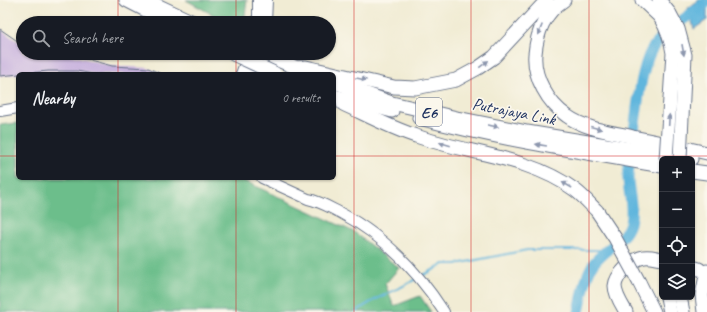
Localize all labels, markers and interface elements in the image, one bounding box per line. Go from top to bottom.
search box [16,16,336,60]
one-way arrow [536,24,542,36]
icon: search [30,27,52,49]
text: Search here [62,29,123,48]
one-way arrow [681,44,687,57]
one-way arrow [479,59,490,68]
one-way arrow [354,77,367,83]
text: Nearby [32,88,75,109]
text: 0 results [282,90,320,106]
street label: Putrajaya Link [471,93,559,130]
road number: E6 [416,98,442,126]
one-way arrow [665,114,672,126]
one-way arrow [487,123,499,129]
one-way arrow [591,125,603,131]
one-way arrow [439,141,451,147]
one-way arrow [535,142,547,148]
map controls [659,156,695,300]
button: + [659,156,695,192]
one-way arrow [561,182,573,189]
button: − [659,192,695,228]
button: locate [659,228,695,264]
button: layers [659,264,695,300]

